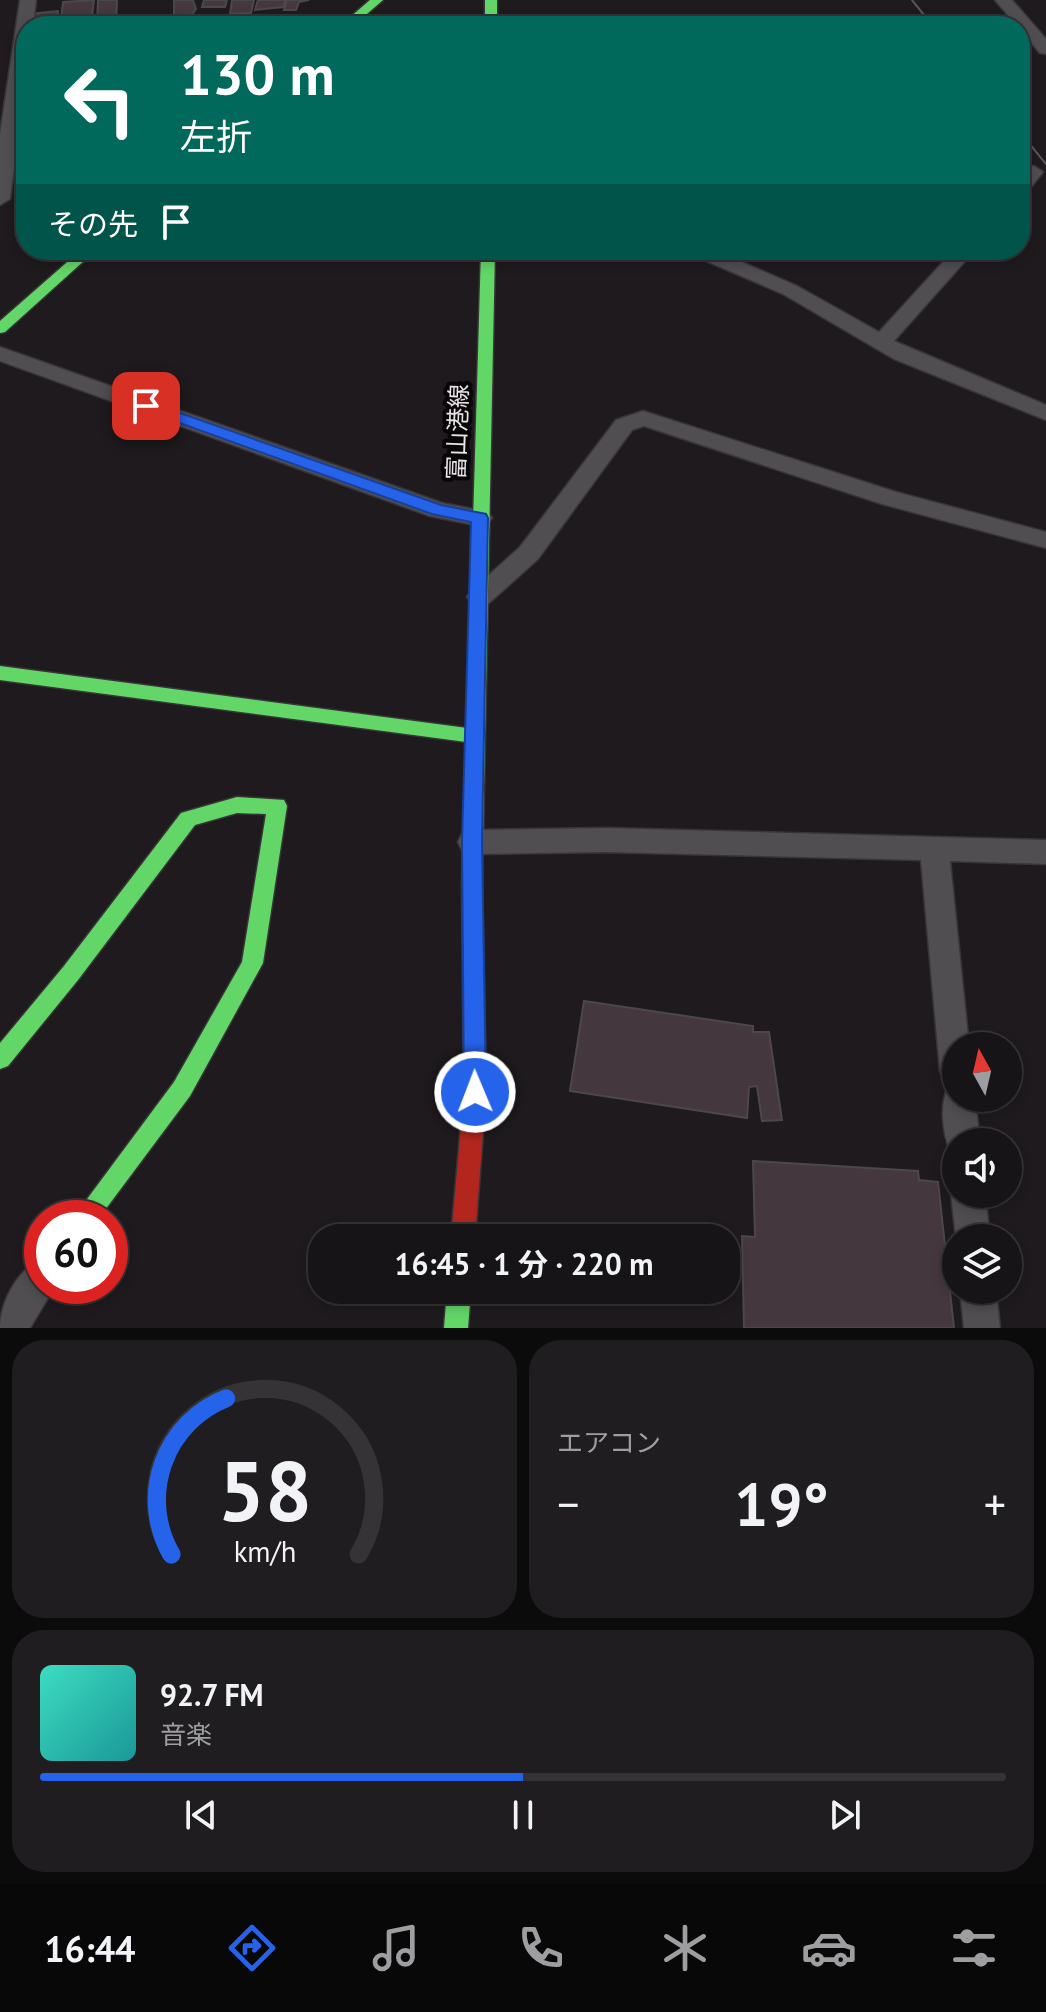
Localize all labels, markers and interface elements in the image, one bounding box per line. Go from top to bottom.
text: 130 m [180,38,335,110]
icon: left [48,48,152,152]
text: 左折 [180,113,252,160]
icon: arrive [154,200,198,244]
text: その先 [48,204,138,243]
pin [112,372,180,440]
street label: 富山港線 [440,383,475,480]
icon: arrive [124,384,168,428]
north arrow [942,1032,1022,1112]
map controls [942,1032,1022,1304]
position arrow [433,1050,517,1134]
button: sound [942,1128,1022,1208]
speed limit sign: 60 [24,1200,128,1304]
button: layers [942,1224,1022,1304]
text: 16:45 · 1 分 · 220 m [394,1244,654,1283]
text: エアコン [557,1426,661,1459]
text: 58 [217,1436,312,1544]
text: 19° [734,1465,829,1543]
text: − [557,1475,579,1532]
text: + [984,1475,1006,1532]
text: km/h [233,1533,296,1570]
text: 92.7 FM [160,1675,264,1714]
text: 音楽 [160,1718,212,1751]
icon: previous [179,1793,223,1837]
icon: pause [501,1793,545,1837]
icon: next [823,1793,867,1837]
icon: directions [224,1920,280,1976]
icon: music [368,1920,424,1976]
icon: phone [513,1920,569,1976]
icon: climate [657,1920,713,1976]
icon: car [801,1920,857,1976]
icon: filters [946,1920,1002,1976]
text: 16:44 [44,1925,136,1972]

